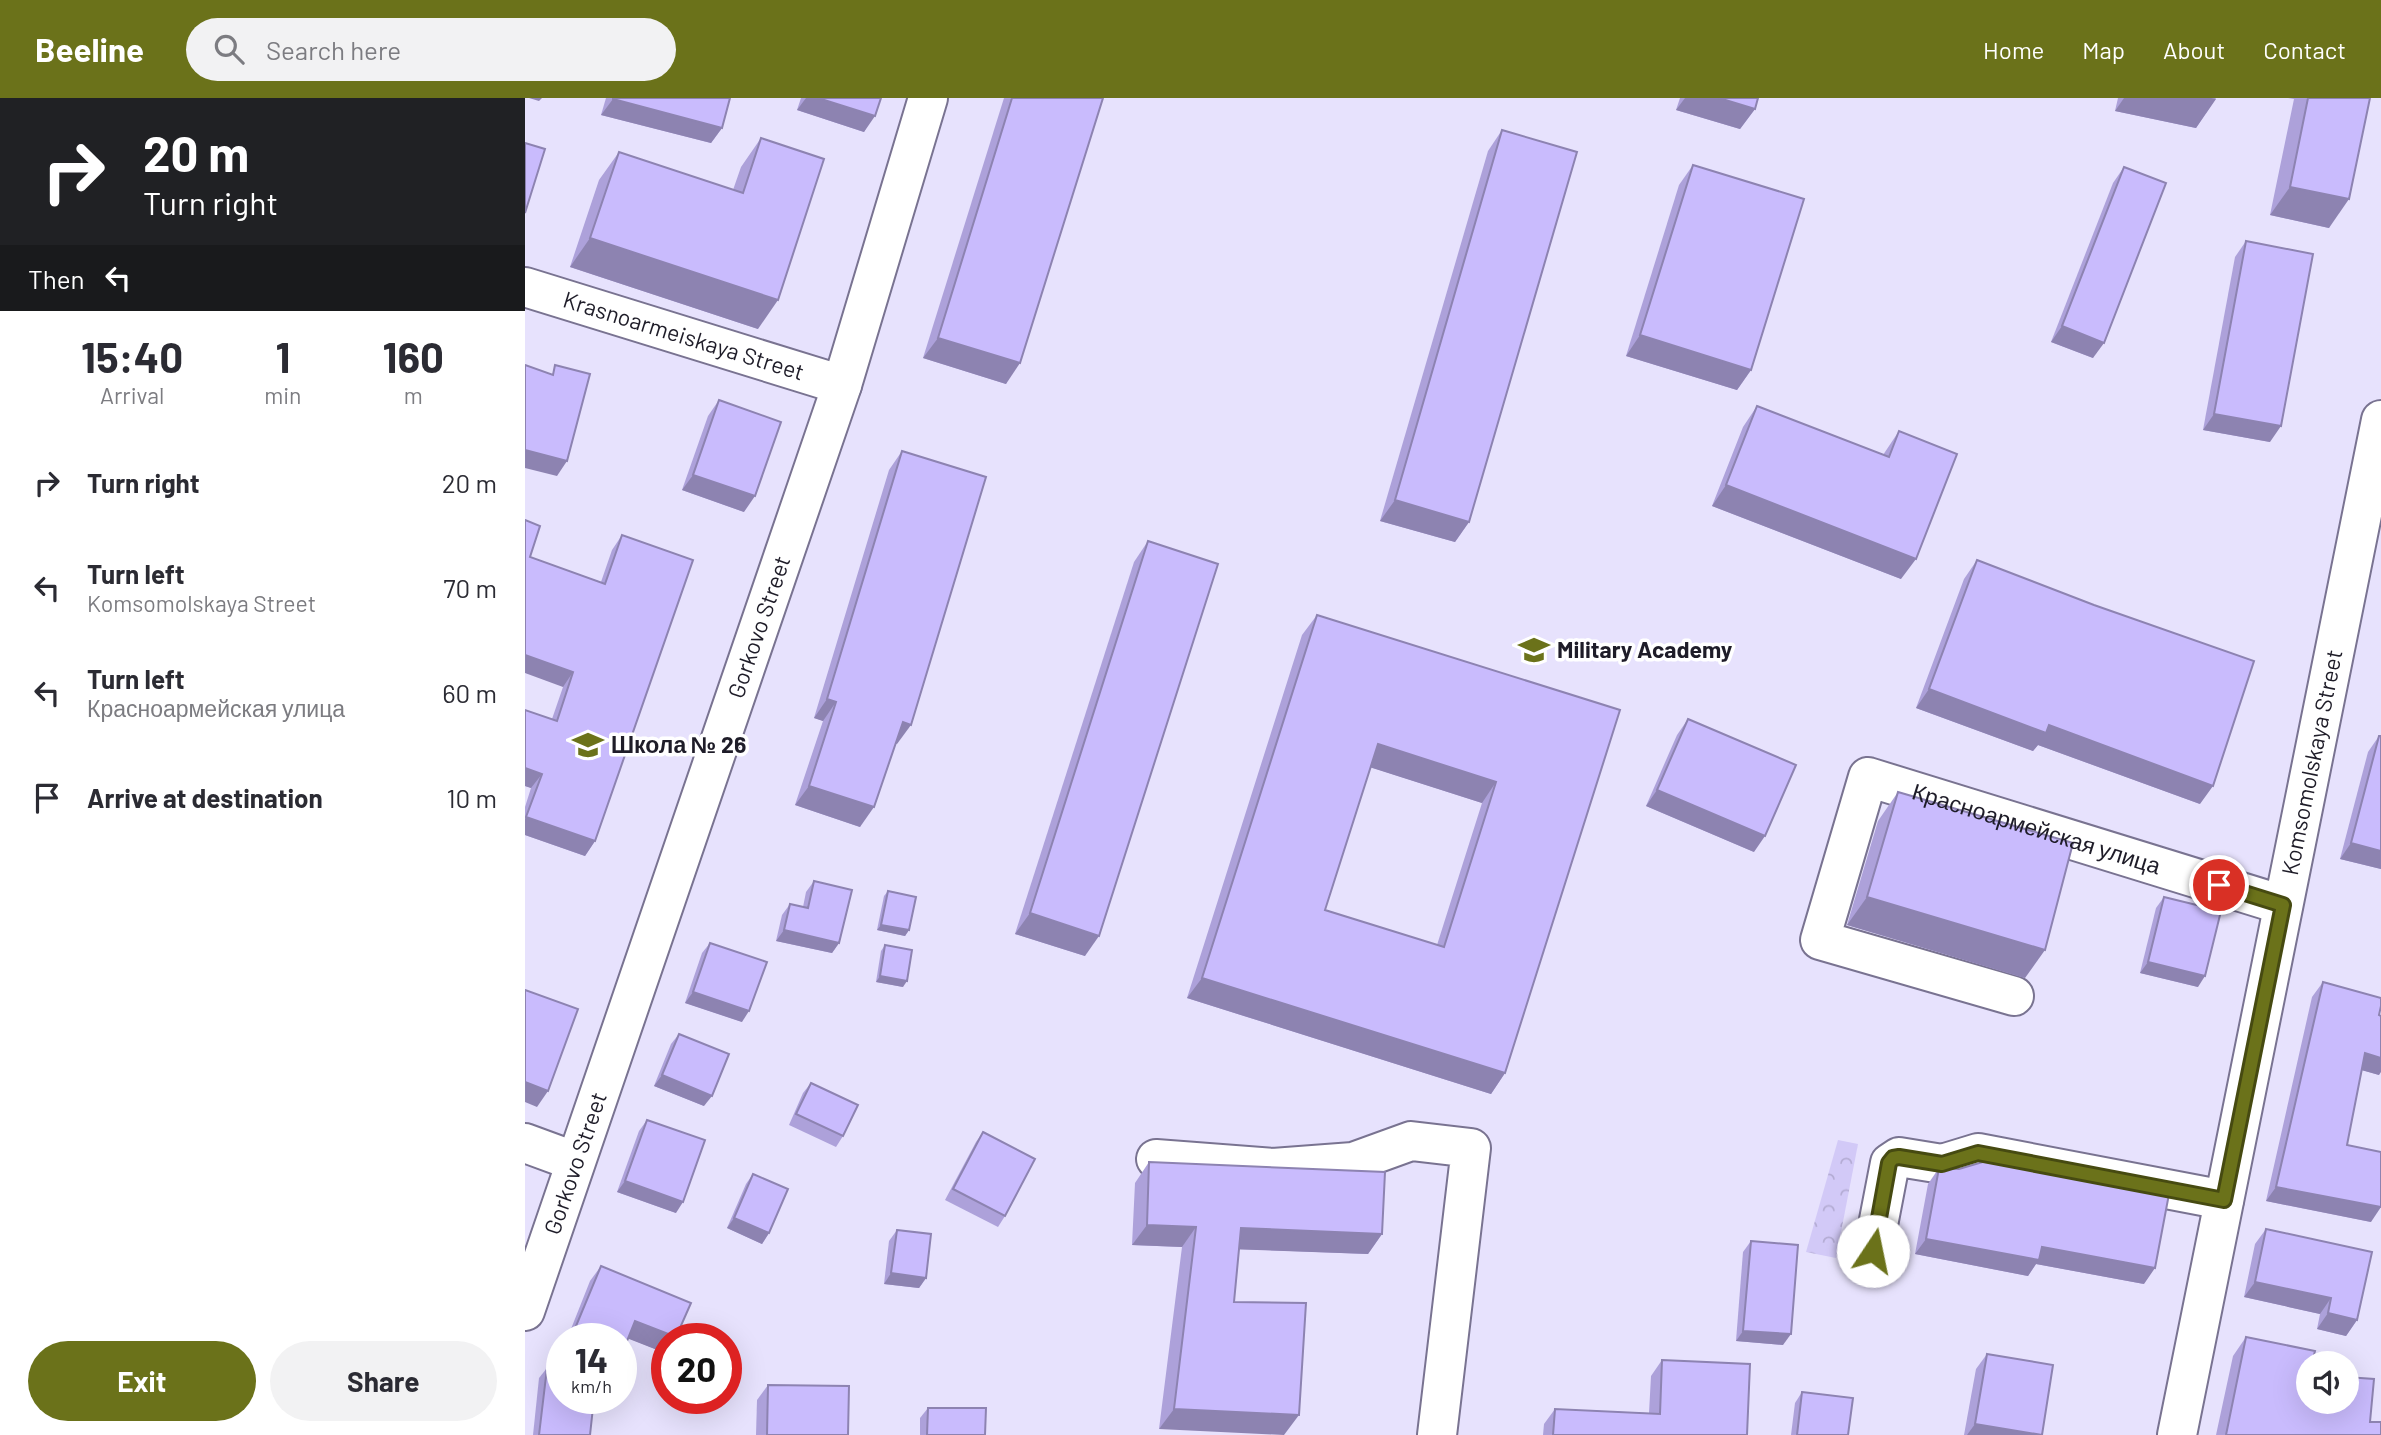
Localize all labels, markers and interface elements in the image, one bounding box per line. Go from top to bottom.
search box [186,18,676,81]
text: Beeline [35,29,144,69]
icon: search [210,30,248,68]
text: Search here [266,34,401,65]
text: Home [1983,35,2044,64]
text: Map [2082,35,2125,64]
text: About [2163,35,2225,64]
text: Contact [2263,35,2346,64]
text: 20 m [143,123,249,182]
icon: right [28,126,119,217]
text: Turn right [143,183,278,221]
icon: left [99,259,137,297]
text: Then [28,263,85,294]
street label: Krasnoarmeiskaya Street [560,285,808,385]
text: 15:40 [81,331,183,381]
text: 1 [275,331,290,381]
text: 160 [383,331,444,381]
text: Arrival [100,381,164,409]
text: min [264,381,302,409]
text: m [404,381,423,409]
icon: right [28,464,66,502]
text: Turn right [87,467,200,498]
text: 20 m [442,467,497,498]
street label: Gorkovo Street [721,552,796,702]
text: Turn left [87,558,185,589]
icon: left [28,569,66,607]
text: 70 m [443,572,497,603]
text: Komsomolskaya Street [87,589,316,617]
school or university icon: Military Academy [1517,633,1551,667]
place label: Military Academy [1557,635,1733,663]
street label: Komsomolskaya Street [2275,647,2348,877]
text: Turn left [87,663,185,694]
icon: left [28,674,66,712]
text: 60 m [442,677,497,708]
text: Красноармейская улица [87,694,345,722]
school or university icon: Школа № 26 [571,728,605,762]
place label: Школа № 26 [611,730,746,758]
street label: Красноармейская улица [1909,777,2164,879]
icon: arrive [28,779,66,817]
text: Arrive at destination [87,782,323,813]
text: 10 m [447,782,497,813]
pin [2189,855,2249,915]
icon: arrive [2200,866,2238,904]
street label: Gorkovo Street [537,1088,612,1238]
position arrow [1836,1214,1910,1288]
speed limit sign: 20 [651,1323,742,1414]
text: 14 [575,1338,608,1380]
button: Exit [28,1341,256,1421]
button: Share [270,1341,497,1421]
map controls [2296,1351,2359,1414]
button: sound [2296,1351,2359,1414]
text: km/h [571,1375,612,1397]

